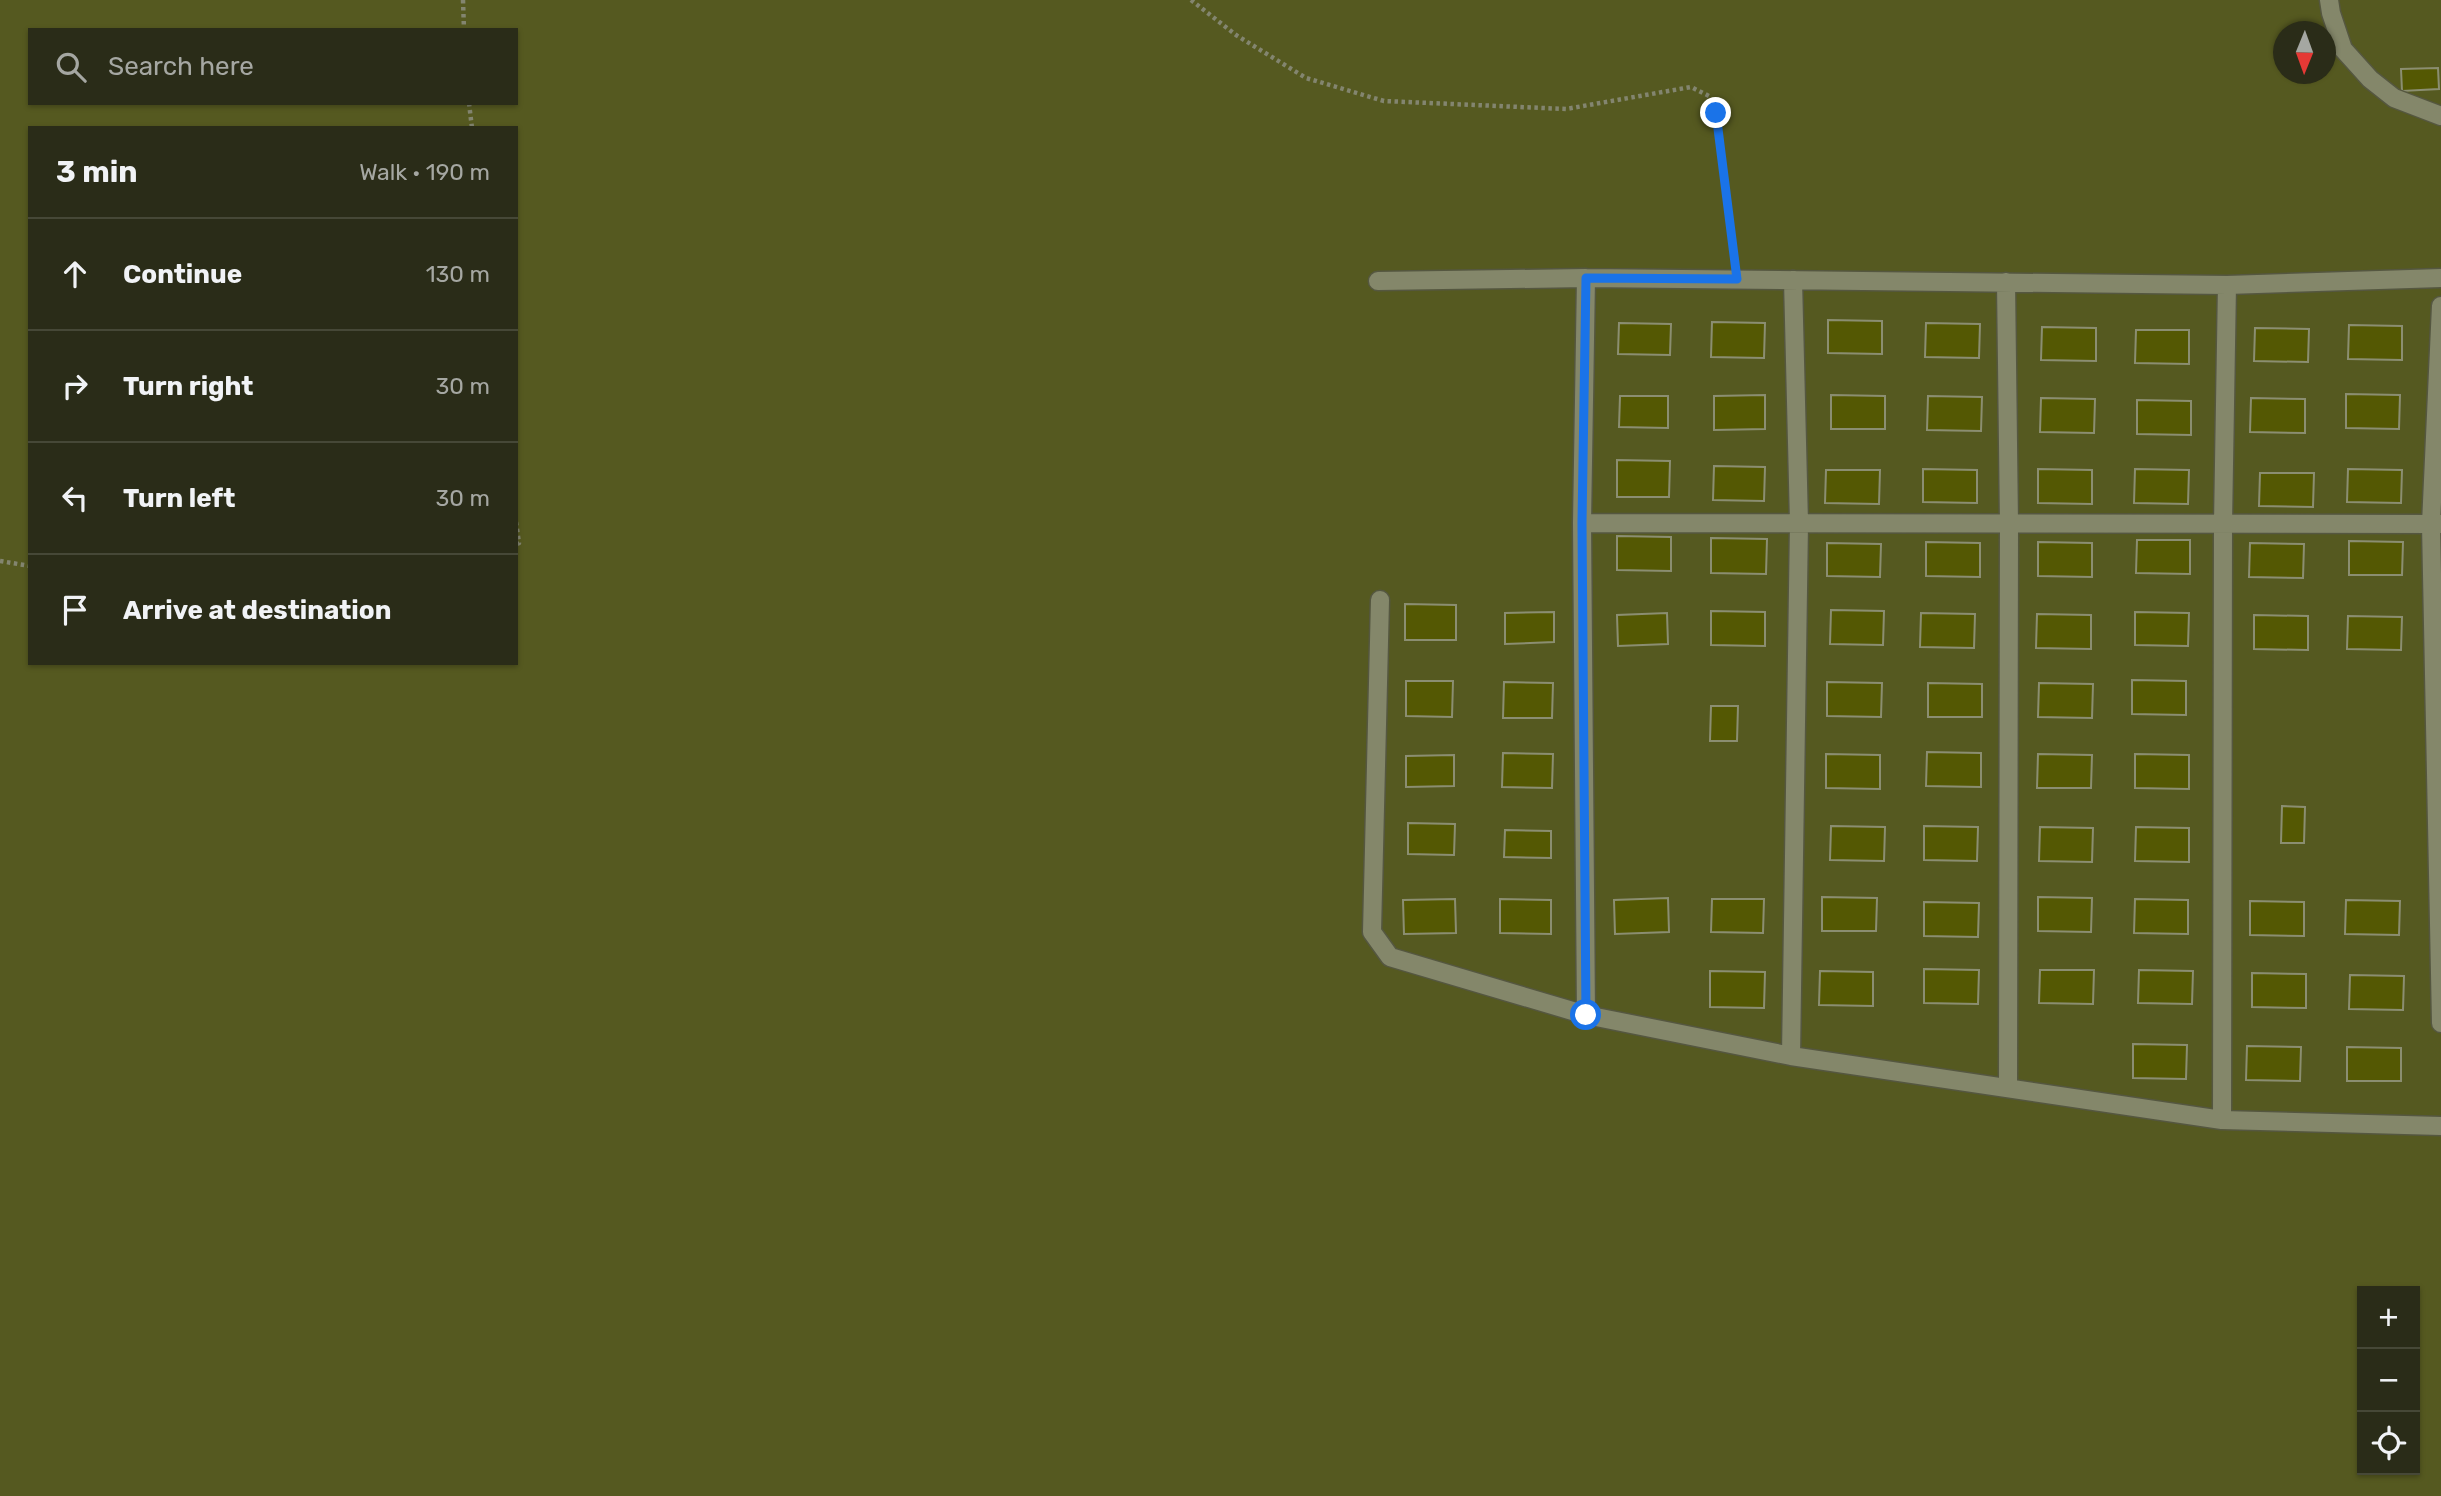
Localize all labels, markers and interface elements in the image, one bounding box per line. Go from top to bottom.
north arrow [2273,21,2336,84]
search box [28,28,518,105]
icon: search [52,48,90,86]
text: Search here [108,51,254,82]
route end [1700,97,1731,128]
text: 3 min [56,154,138,190]
text: Walk · 190 m [359,158,490,186]
icon: ahead [56,255,94,293]
text: Continue [123,259,242,290]
text: 130 m [426,260,490,288]
icon: right [56,367,94,405]
text: Turn right [123,371,253,402]
text: 30 m [435,372,490,400]
icon: left [56,479,94,517]
text: Turn left [123,483,235,514]
text: 30 m [435,484,490,512]
icon: arrive [56,591,94,629]
text: Arrive at destination [123,595,391,626]
route start [1570,999,1601,1030]
map controls [2357,1286,2420,1475]
button: + [2357,1286,2420,1349]
button: − [2357,1349,2420,1412]
button: locate [2357,1412,2420,1475]

